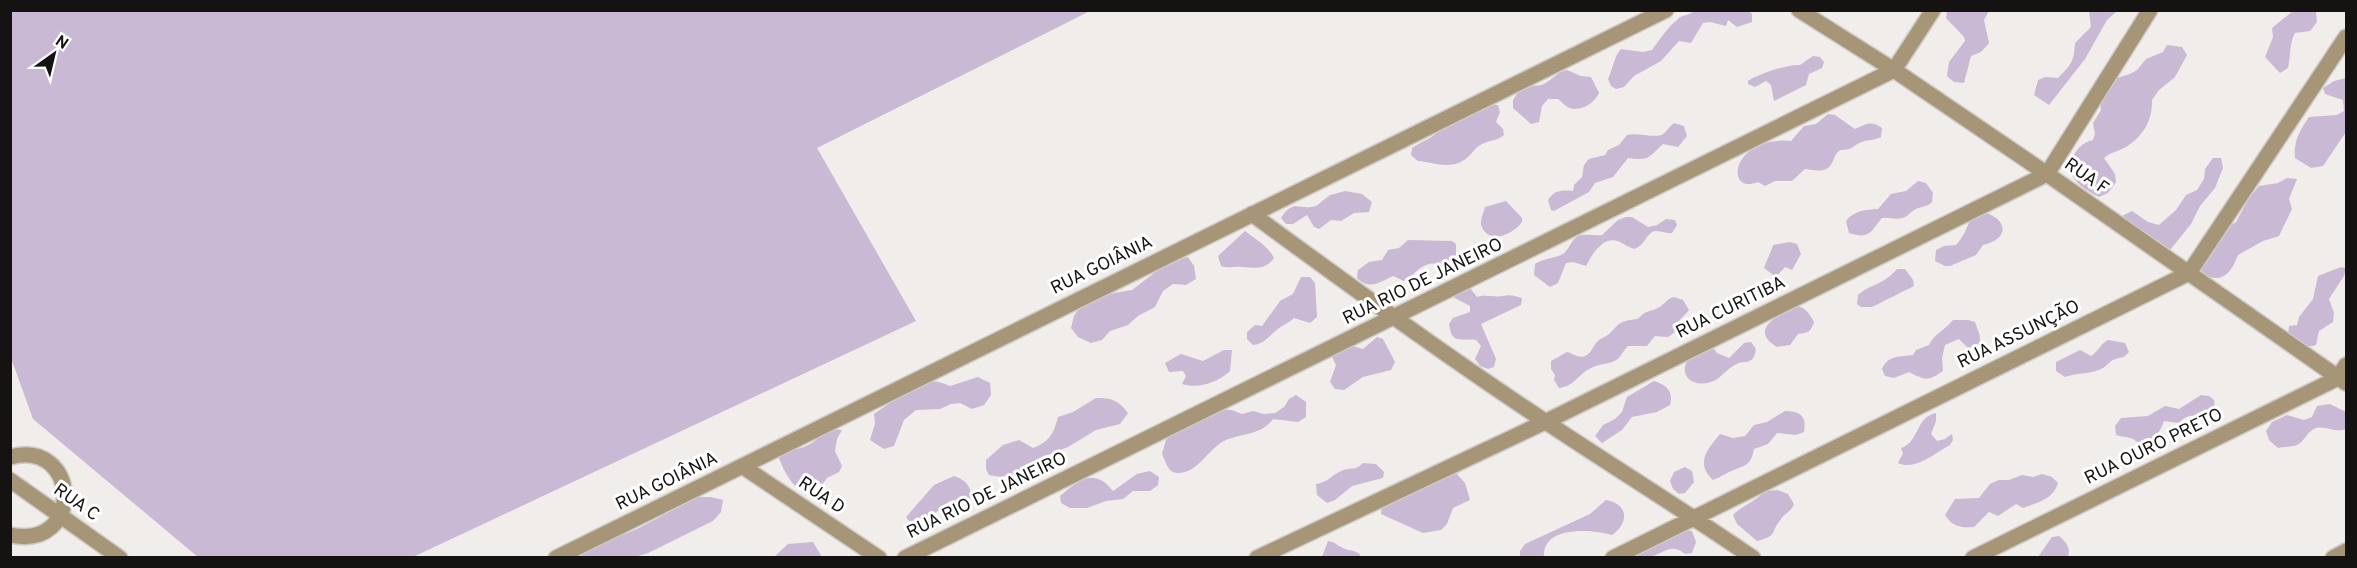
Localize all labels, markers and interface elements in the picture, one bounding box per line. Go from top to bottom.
north arrow [24,24,84,84]
text: N [51,32,72,55]
street label: RUA F [2059,153,2113,201]
street label: RUA GOIÂNIA [1046,230,1157,301]
street label: RUA RIO DE JANEIRO [1339,233,1507,331]
street label: RUA CURITIBA [1672,272,1790,344]
street label: RUA ASSUNÇÃO [1953,294,2084,375]
street label: RUA OURO PRETO [2081,404,2227,490]
street label: RUA GOIÂNIA [611,446,722,517]
street label: RUA RIO DE JANEIRO [903,447,1071,545]
street label: RUA D [793,472,849,520]
street label: RUA C [49,479,103,527]

